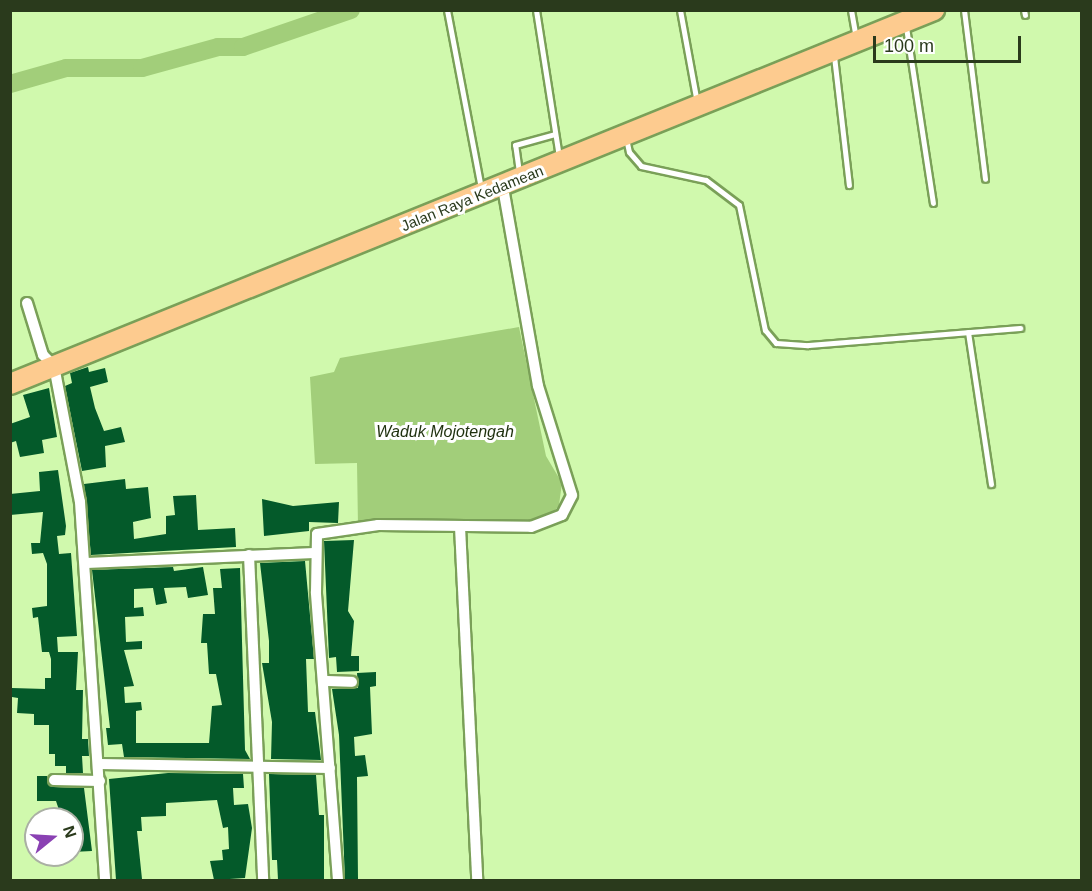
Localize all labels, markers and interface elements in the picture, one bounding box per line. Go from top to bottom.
scale bar [876,24,1024,62]
text: 100 m [884,36,934,56]
street label: Jalan Raya Kedamean [398,161,546,235]
water label: Waduk Mojotengah [376,422,514,442]
north arrow [24,807,84,867]
text: N [60,824,80,840]

